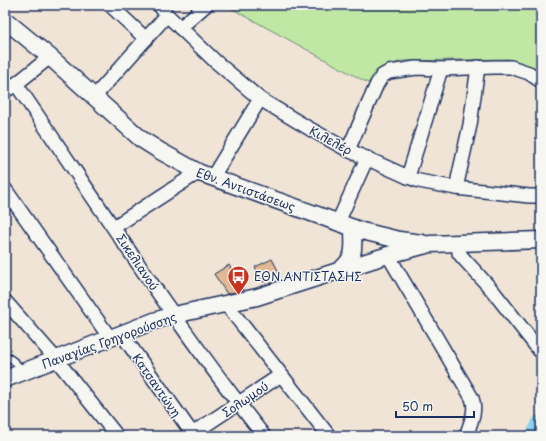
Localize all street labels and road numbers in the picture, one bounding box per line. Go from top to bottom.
street label: Κιλελέρ [306,121,356,159]
street label: Εθν. Αντιστάσεως [194,163,298,215]
street label: Σικελιανού [113,230,164,294]
street label: Παναγίας Γρηγορούσσης [39,307,179,373]
street label: Κατσαντώνη [128,350,186,420]
street label: Σολωμού [218,377,272,421]

